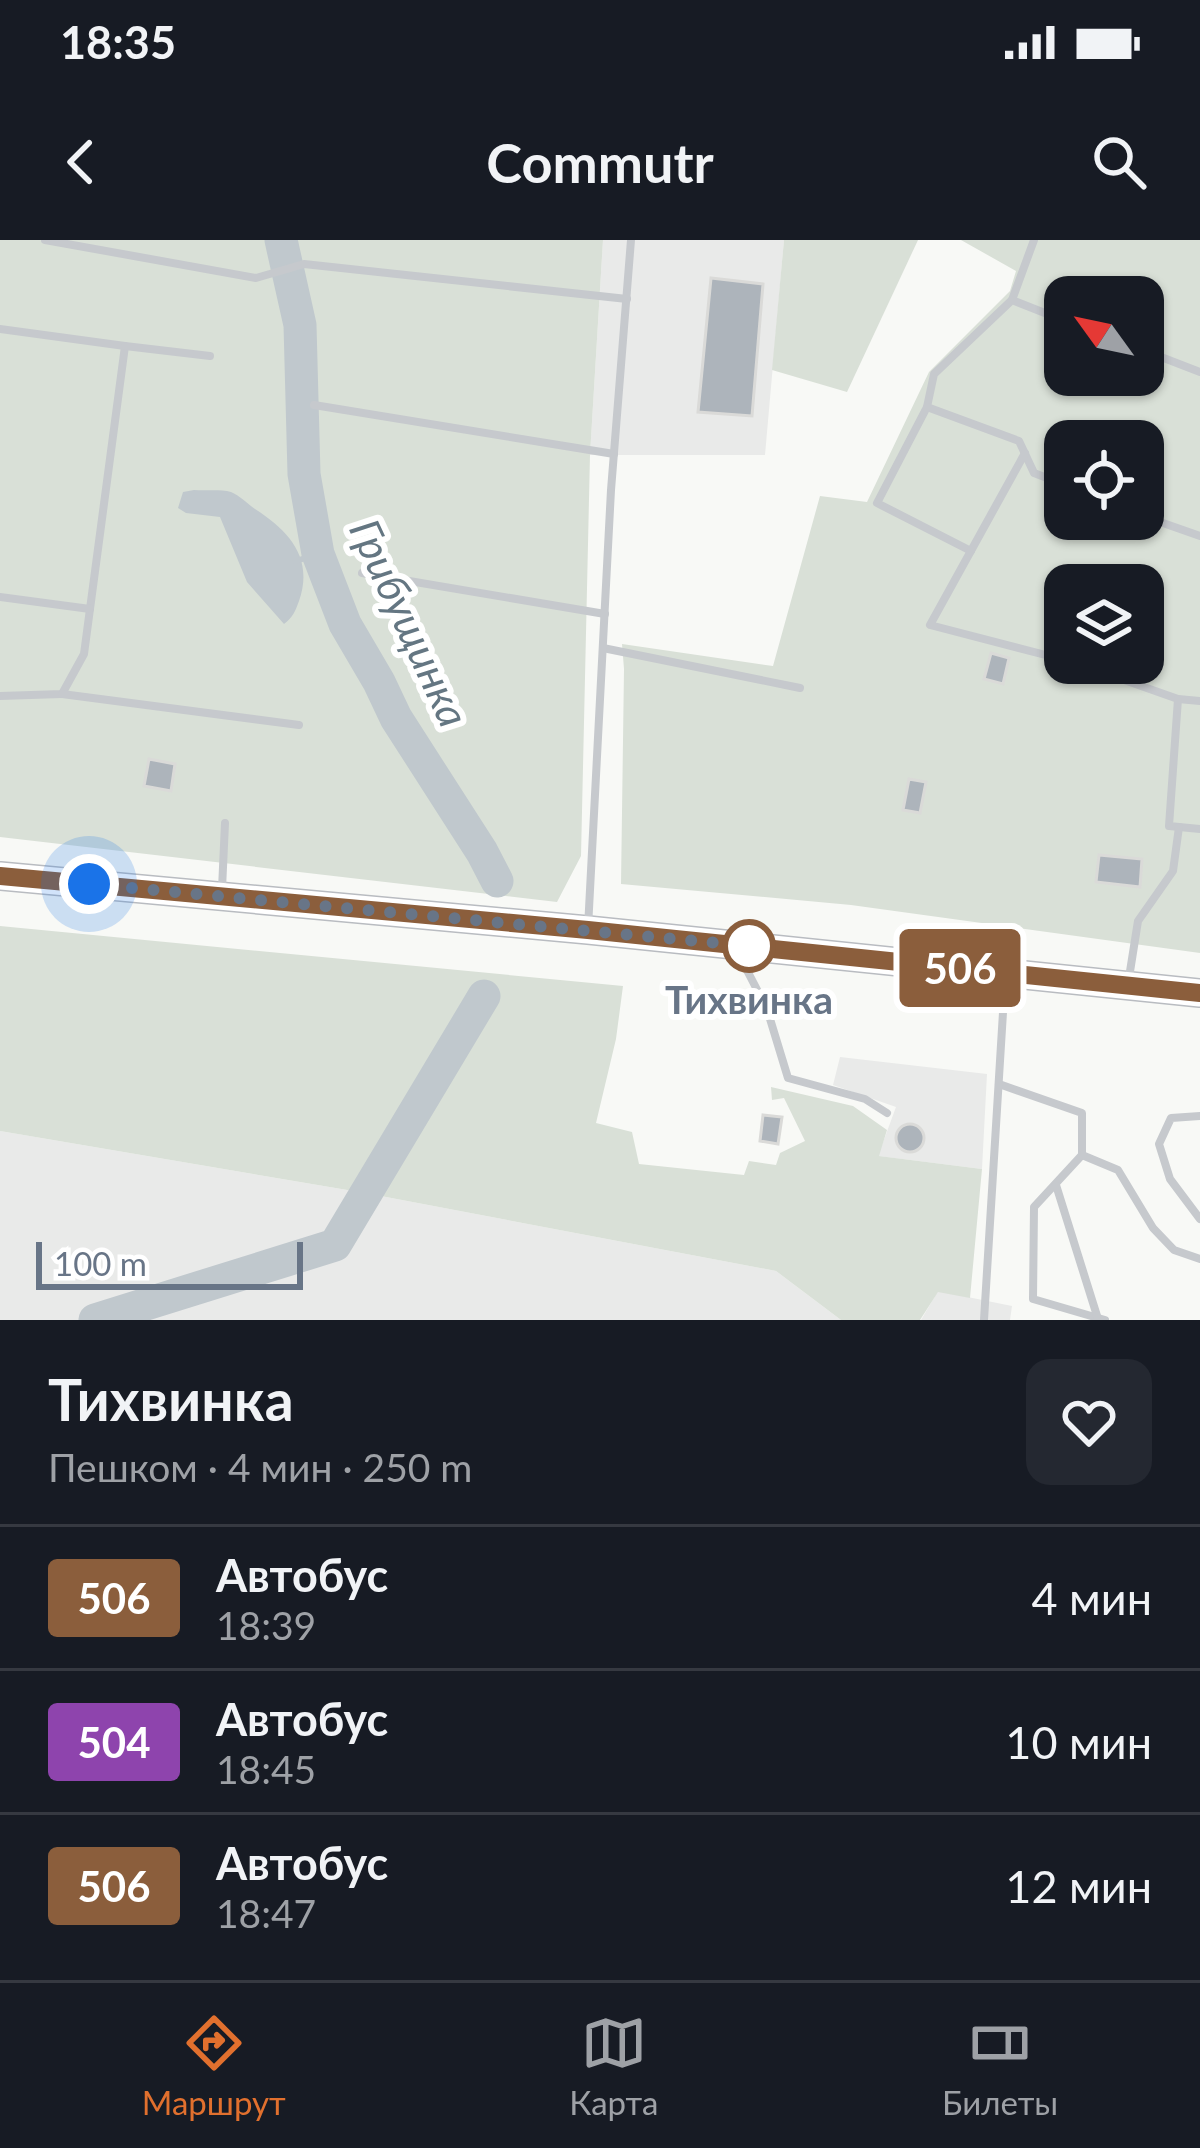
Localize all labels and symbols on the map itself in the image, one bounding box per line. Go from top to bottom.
north arrow [1044,276,1164,396]
water label: Грибущинка [340,511,480,734]
your location [59,854,119,914]
marker: Тихвинка [724,921,774,971]
line badge: 506 [891,929,1029,1007]
place label: Тихвинка [665,976,833,1022]
scale bar [36,1236,303,1289]

